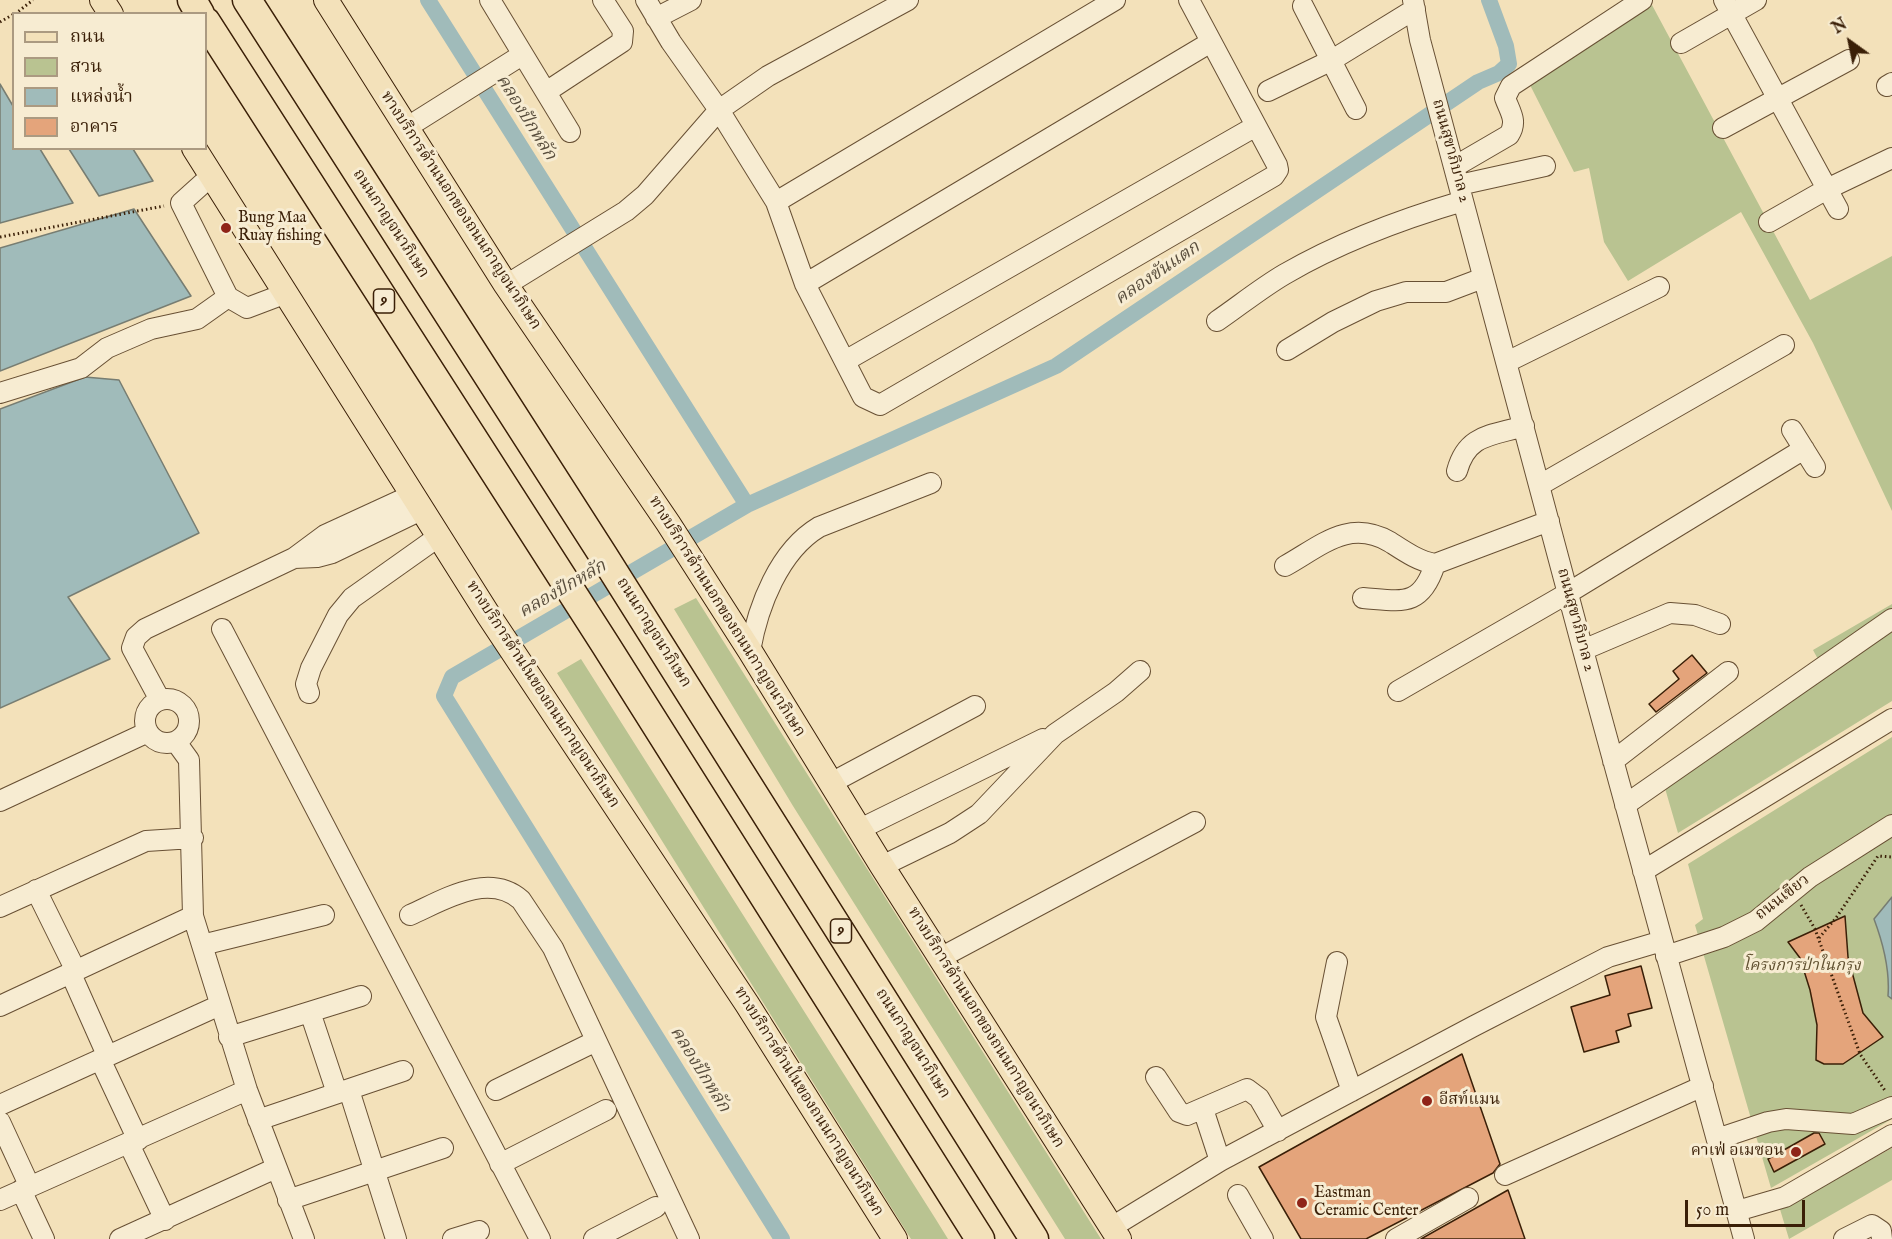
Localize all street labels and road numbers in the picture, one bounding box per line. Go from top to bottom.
street label: ทางบริการด้านนอกของถนนกาญจนาภิเษก [376,88,544,334]
street label: ถนนสุขาภิบาล 2 [1427,97,1473,205]
street label: ถนนกาญจนาภิเษก [348,166,432,282]
road number: 9 [374,289,394,313]
street label: ทางบริการด้านนอกของถนนกาญจนาภิเษก [644,493,808,741]
street label: ถนนสุขาภิบาล 2 [1552,566,1598,674]
street label: ถนนกาญจนาภิเษก [611,574,695,692]
street label: ทางบริการด้านในของถนนกาญจนาภิเษก [461,578,623,812]
street label: ถนนเขียว [1752,871,1814,925]
street label: ทางบริการด้านนอกของถนนกาญจนาภิเษก [903,904,1067,1152]
road number: 9 [830,919,852,943]
street label: ทางบริการด้านในของถนนกาญจนาภิเษก [729,984,887,1220]
street label: ถนนกาญจนาภิเษก [870,985,954,1103]

